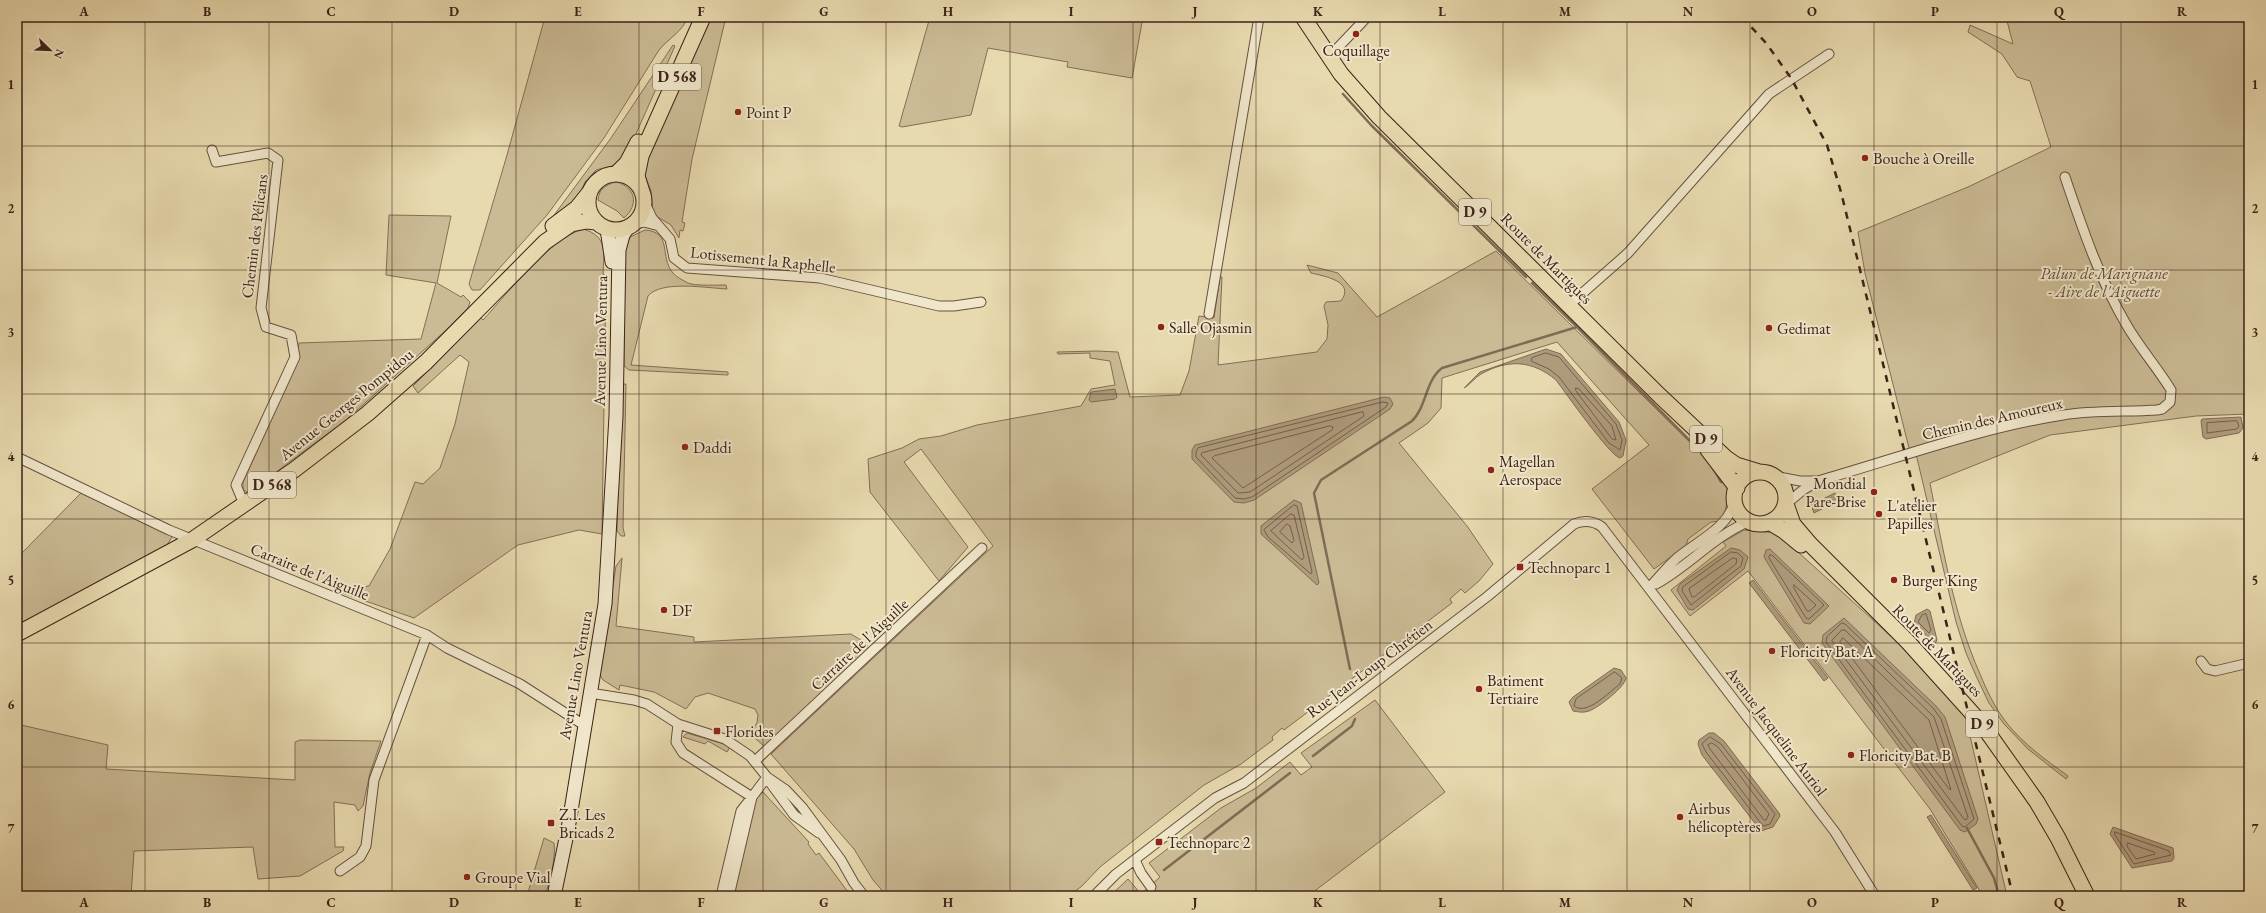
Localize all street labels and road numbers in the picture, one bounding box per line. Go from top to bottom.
road number: D 568 [653,64,701,90]
street label: Chemin des Pélicans [236,173,273,299]
road number: D 9 [1459,199,1491,225]
street label: Route de Martigues [1496,208,1597,309]
street label: Lotissement la Raphelle [689,241,837,278]
street label: Avenue Lino Ventura [589,275,612,408]
street label: Avenue Georges Pompidou [274,343,418,466]
street label: Chemin des Amoureux [1920,392,2064,445]
road number: D 9 [1690,426,1722,452]
road number: D 568 [248,472,296,498]
street label: Carraire de l'Aiguille [247,538,372,605]
street label: Carraire de l'Aiguille [806,594,913,695]
street label: Route de Martigues [1888,599,1987,701]
street label: Avenue Lino Ventura [554,608,597,742]
street label: Rue Jean-Loup Chrétien [1302,614,1437,723]
street label: Avenue Jacqueline Auriol [1721,662,1832,800]
road number: D 9 [1966,711,1998,737]

